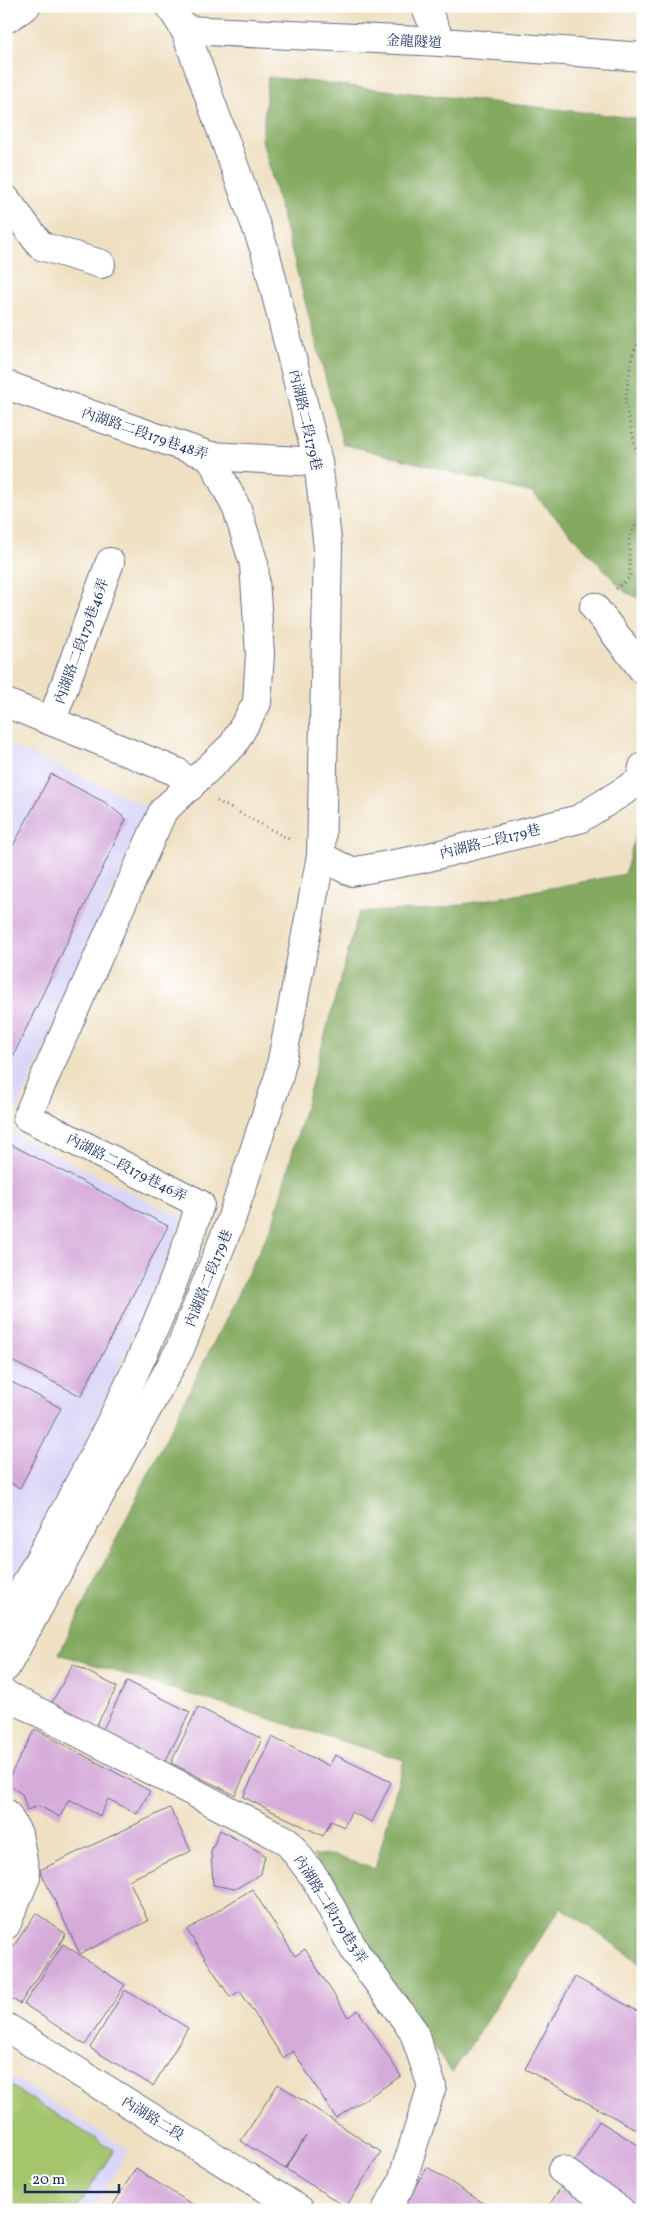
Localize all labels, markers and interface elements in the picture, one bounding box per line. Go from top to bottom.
street label: 金龍隧道 [385,32,442,53]
street label: 內湖路二段179巷 [284,368,325,473]
street label: 內湖路二段179巷48弄 [79,404,210,465]
street label: 內湖路二段179巷46弄 [51,576,114,707]
street label: 內湖路二段179巷 [438,821,543,864]
street label: 內湖路二段179巷46弄 [63,1130,190,1207]
street label: 內湖路二段179巷 [181,1227,238,1330]
street label: 內湖路二段179巷3弄 [289,1852,371,1968]
street label: 內湖路二段 [117,2093,187,2146]
scale bar [25,2161,119,2193]
text: 20 m [32,2170,65,2191]

